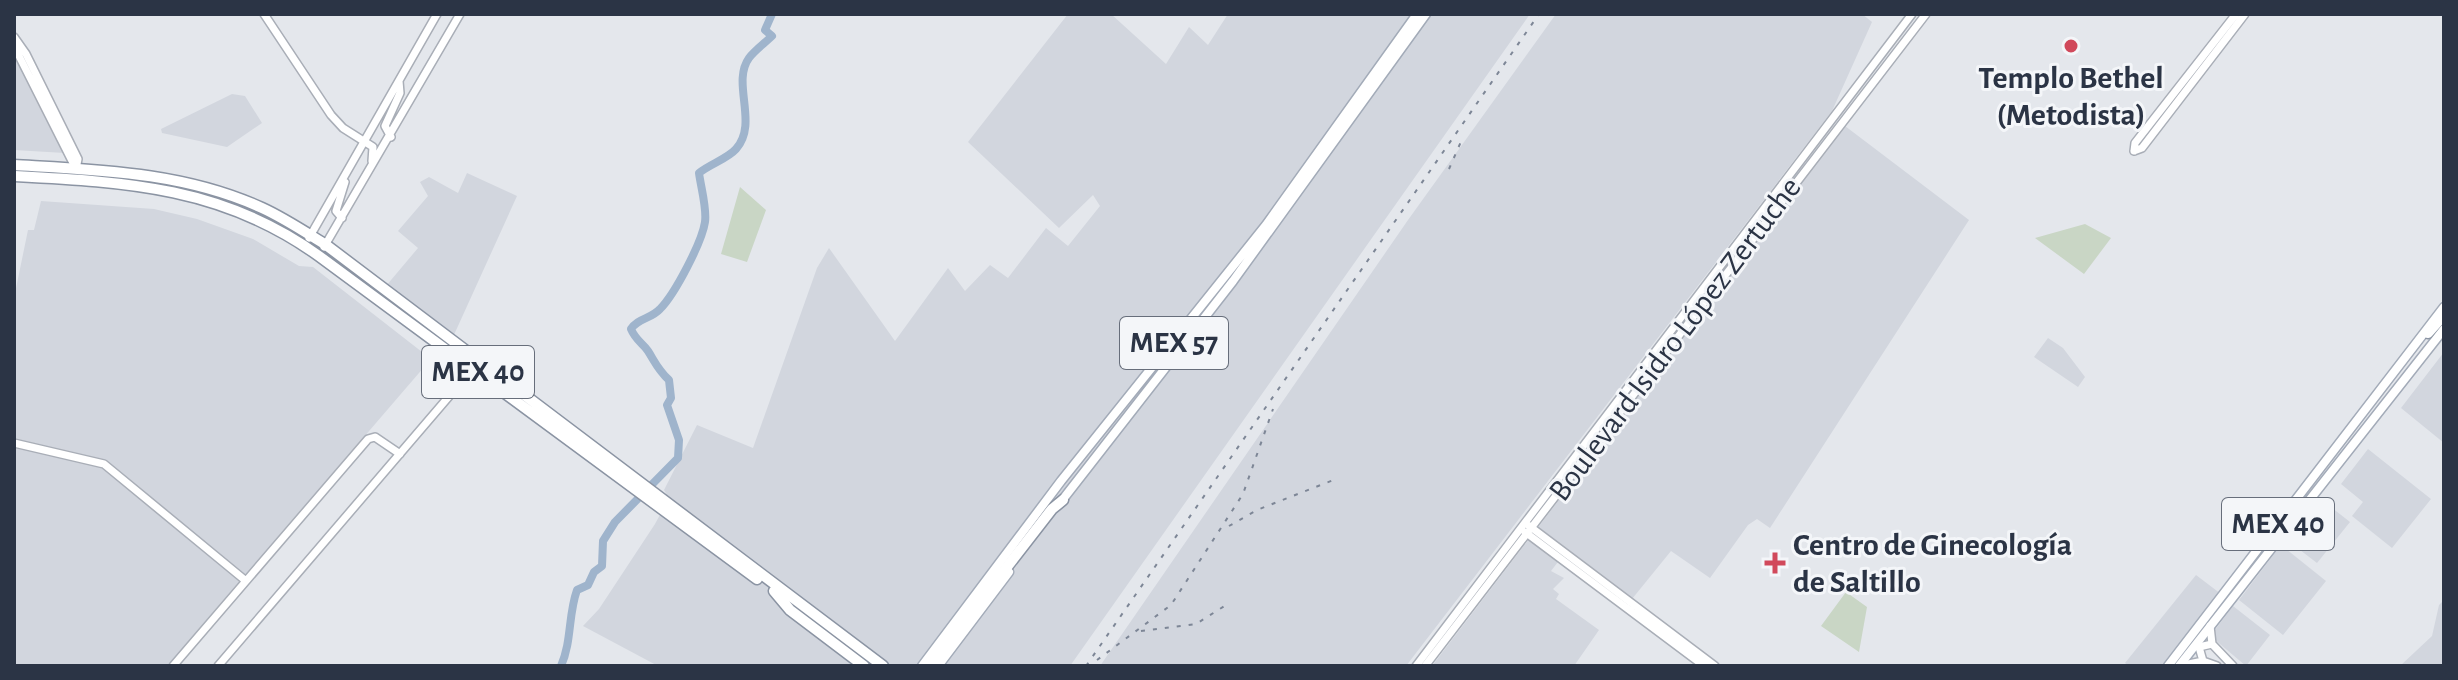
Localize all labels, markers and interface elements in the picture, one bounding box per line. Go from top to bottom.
marker: Templo Bethel (Metodista) [2062,37,2080,55]
place label: Templo Bethel (Metodista) [1978,62,2164,131]
street label: Boulevard Isidro López Zertuche [1543,171,1807,507]
road number: MEX 57 [1120,317,1228,369]
road number: MEX 40 [422,346,534,398]
road number: MEX 40 [2222,498,2334,550]
place label: Centro de Ginecología de Saltillo [1793,529,2072,598]
marker: Centro de Ginecología de Saltillo [1764,552,1786,574]

